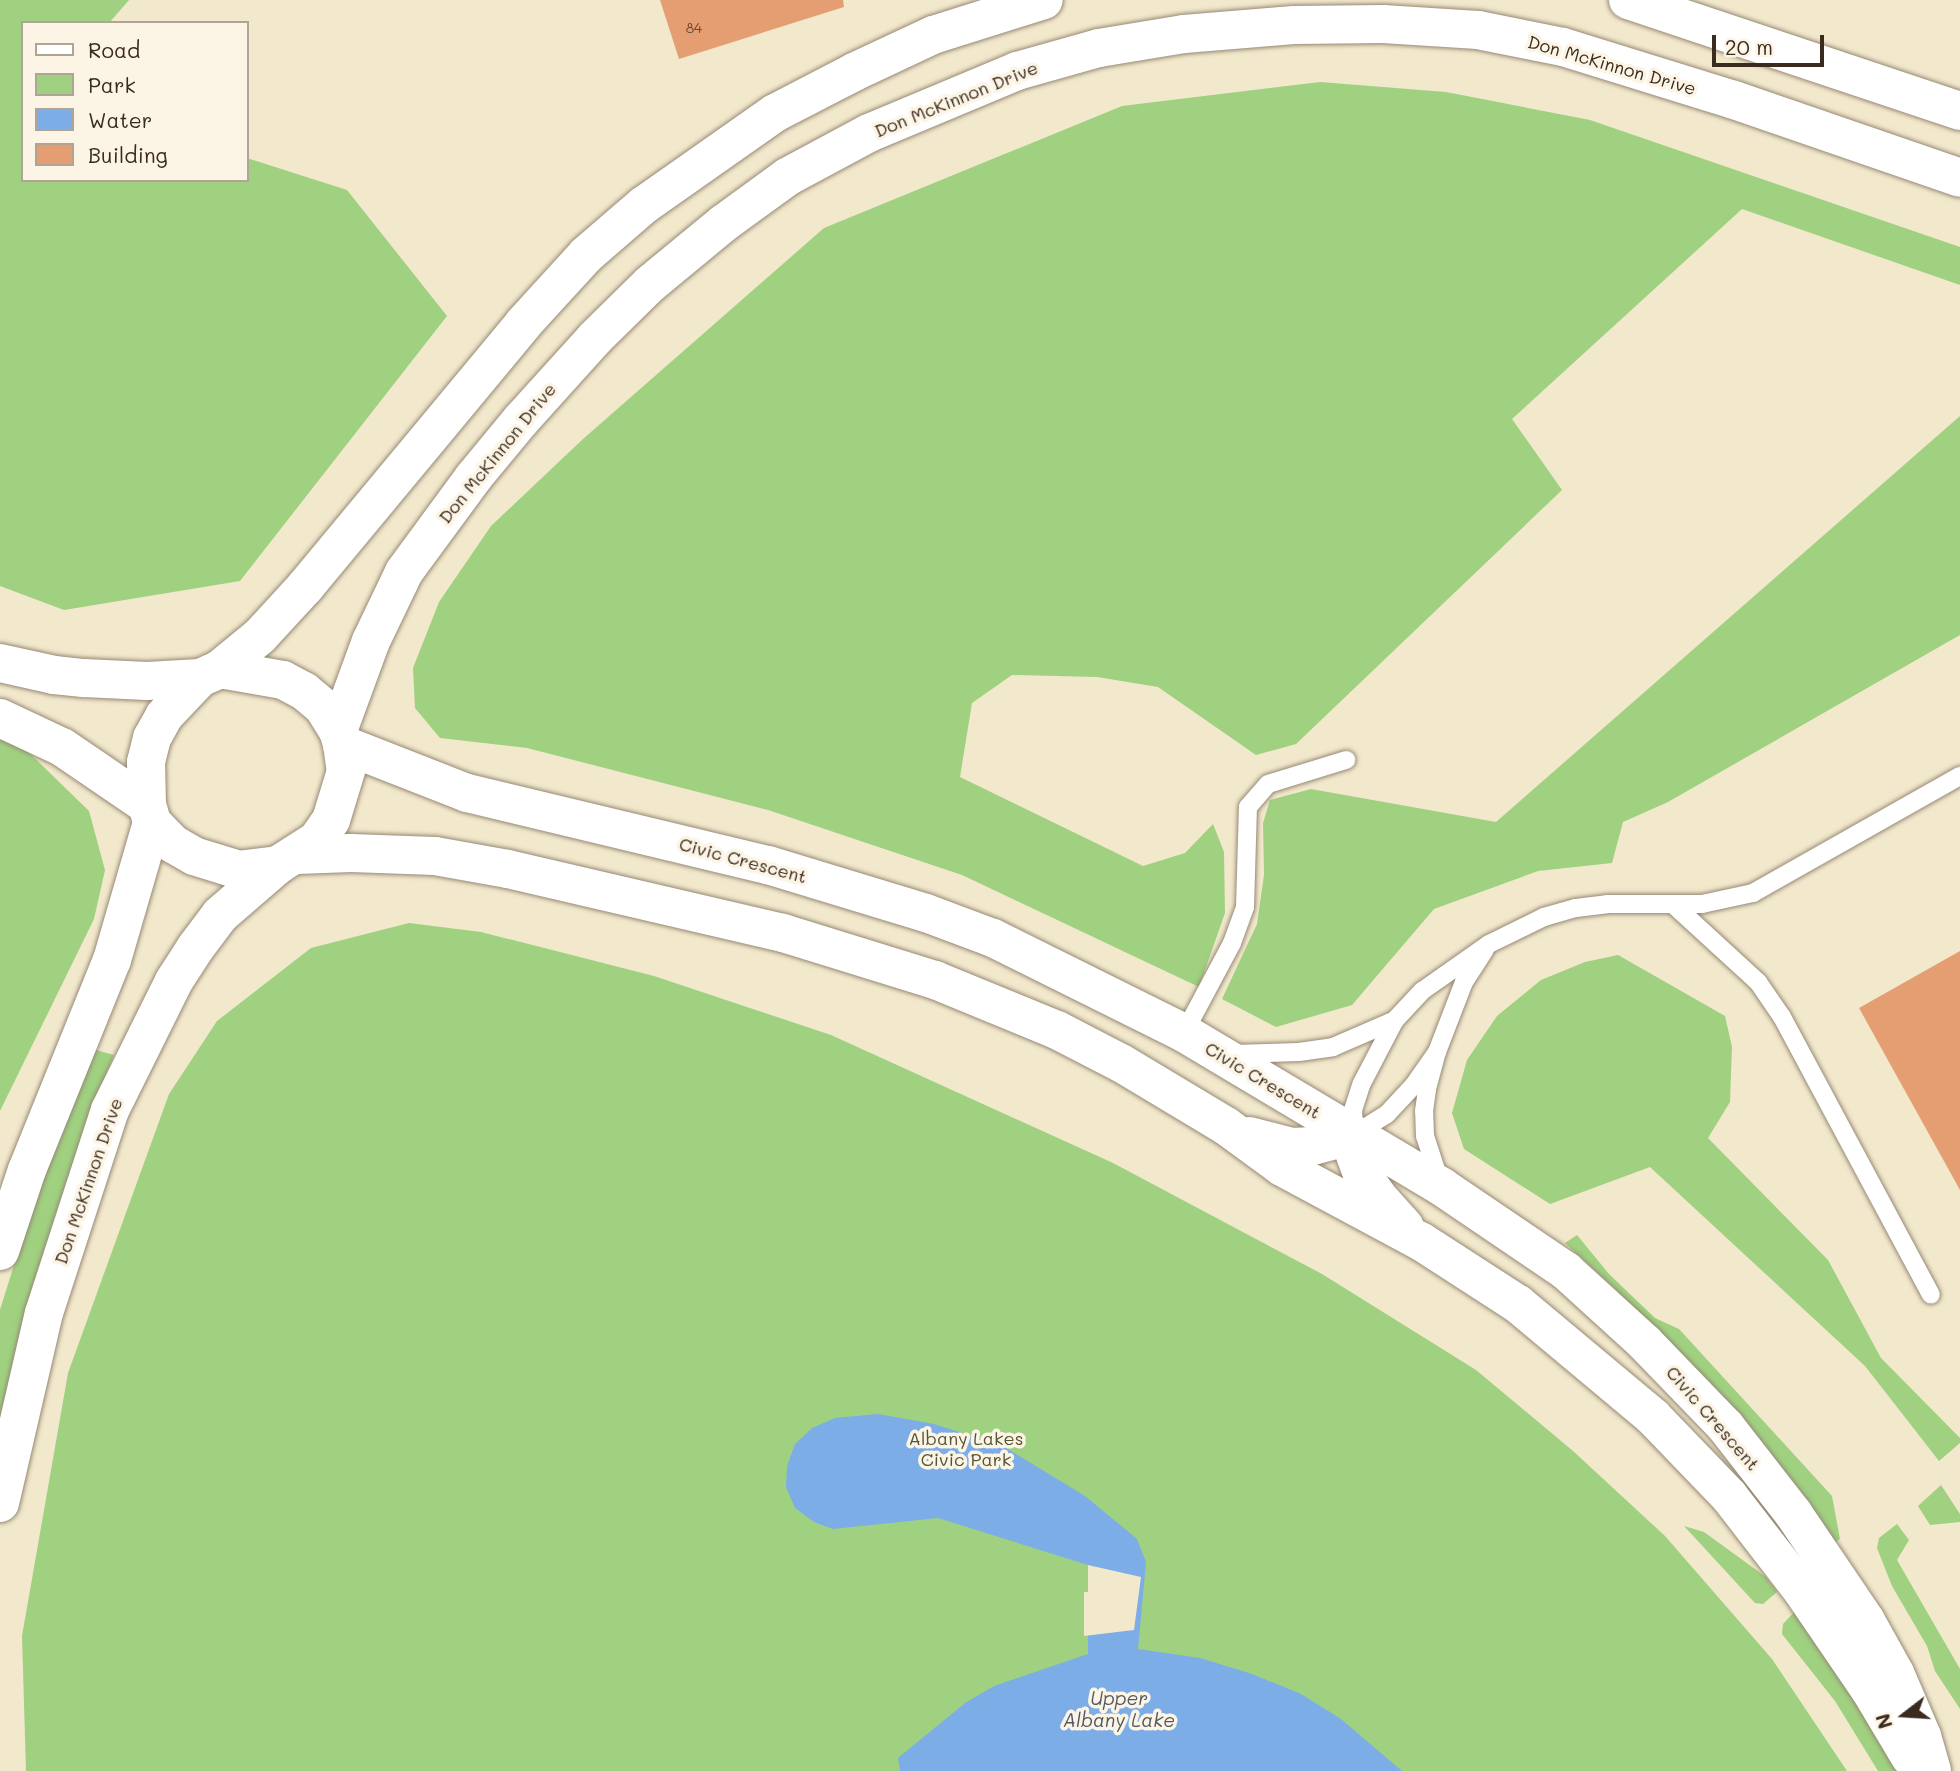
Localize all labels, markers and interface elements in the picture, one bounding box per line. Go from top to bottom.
house number: 84 [686,20,702,36]
legend [21,21,248,182]
scale bar [1715,21,1827,65]
street label: Don McKinnon Drive [1525,31,1699,99]
text: 20 m [1725,33,1773,60]
text: Road [88,36,140,63]
street label: Don McKinnon Drive [871,56,1041,142]
text: Park [88,71,136,98]
text: Water [88,106,152,133]
text: Building [88,141,168,168]
street label: Don McKinnon Drive [434,379,560,527]
street label: Civic Crescent [677,833,809,887]
street label: Civic Crescent [1201,1037,1325,1123]
street label: Don McKinnon Drive [49,1095,127,1267]
street label: Civic Crescent [1662,1361,1764,1475]
park label: Albany Lakes Civic Park [909,1428,1023,1470]
north arrow [1869,1680,1939,1750]
water label: Upper Albany Lake [1063,1687,1175,1731]
text: N [1869,1711,1898,1732]

